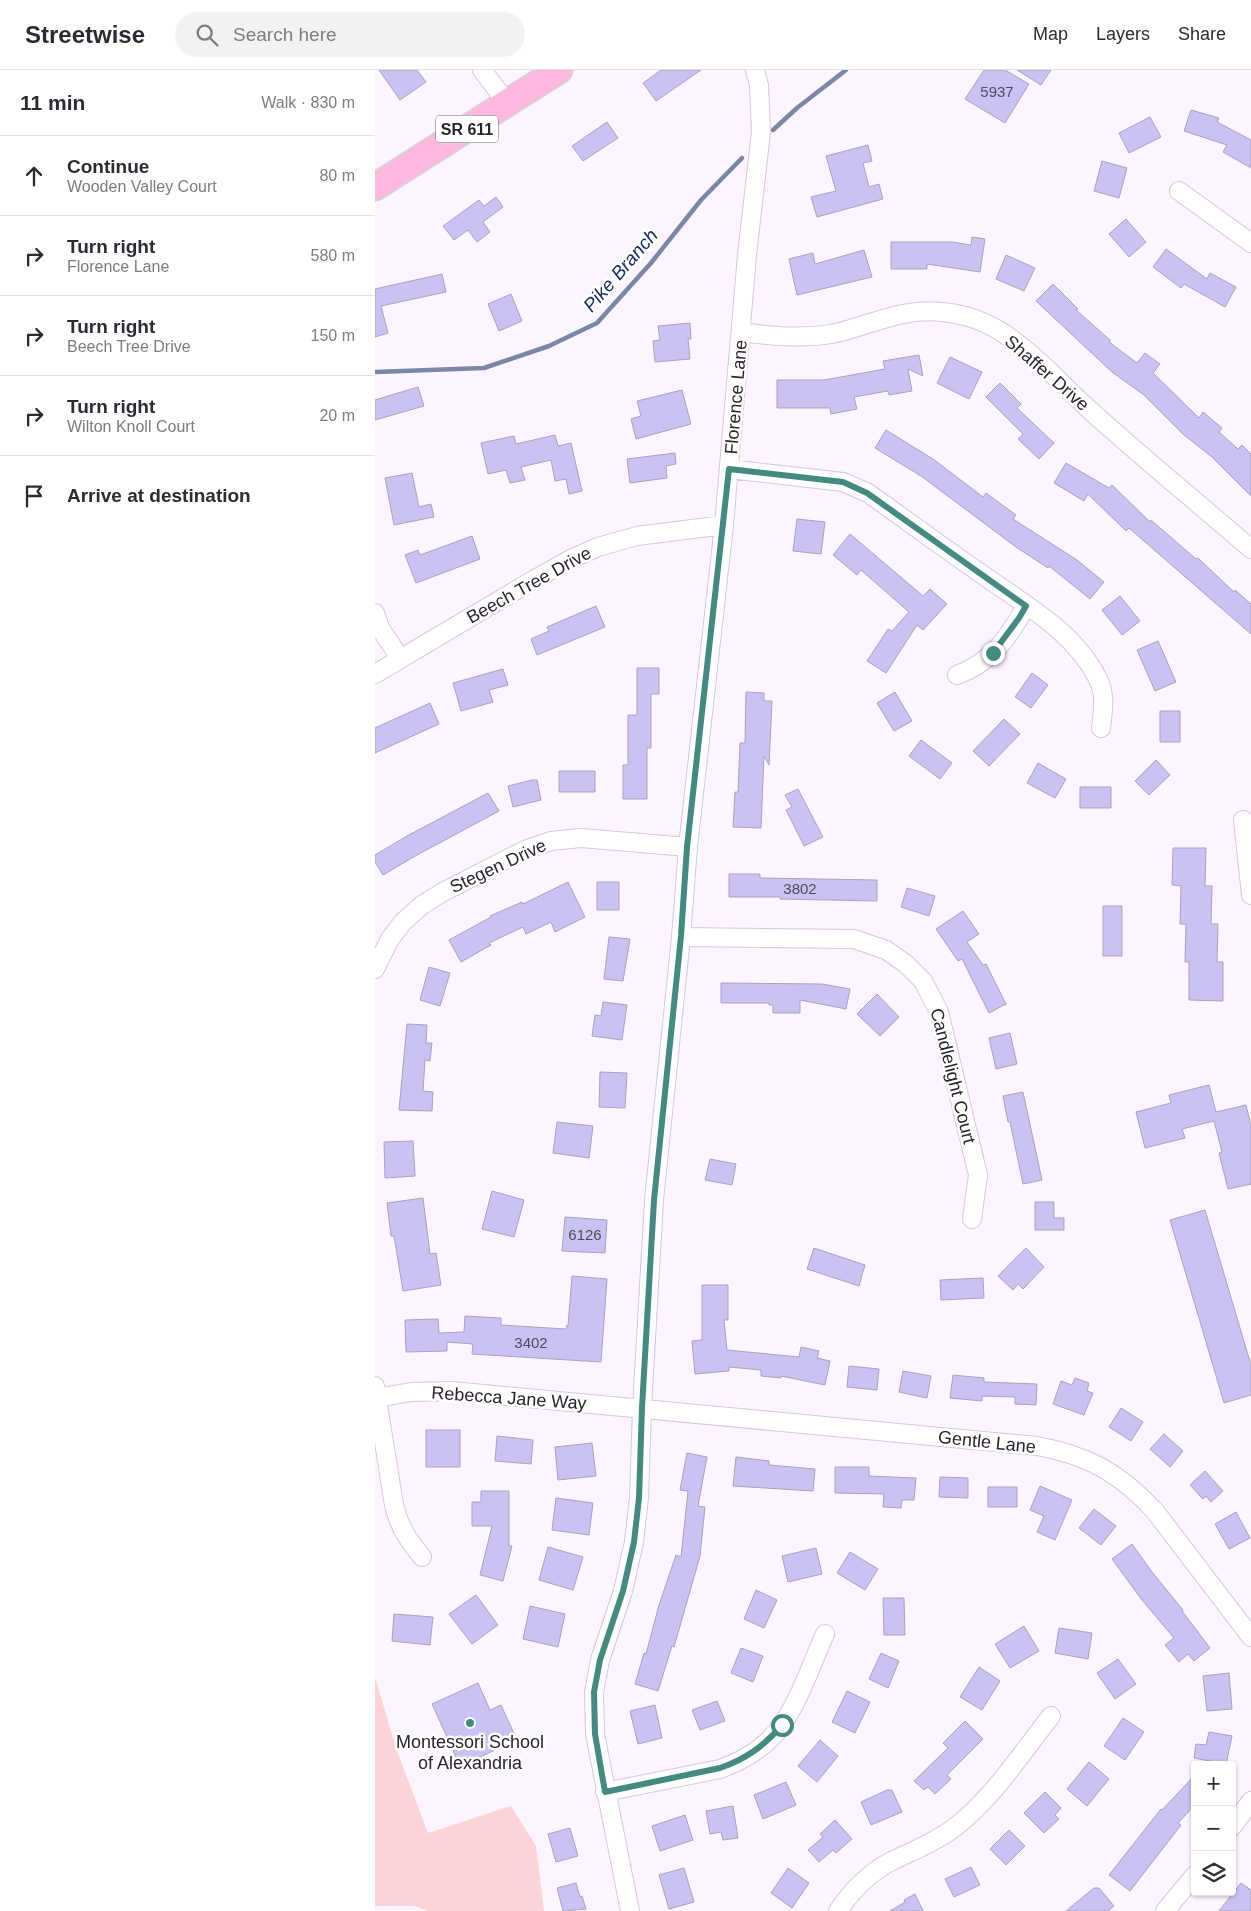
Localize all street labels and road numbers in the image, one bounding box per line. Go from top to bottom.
road number: SR 611 [436,116,498,142]
street label: Shaffer Drive [1001,331,1093,415]
street label: Florence Lane [721,339,751,455]
street label: Beech Tree Drive [463,543,595,627]
street label: Stegen Drive [447,835,549,897]
street label: Candlelight Court [926,1006,980,1146]
street label: Rebecca Jane Way [431,1383,587,1413]
street label: Gentle Lane [937,1427,1037,1457]

